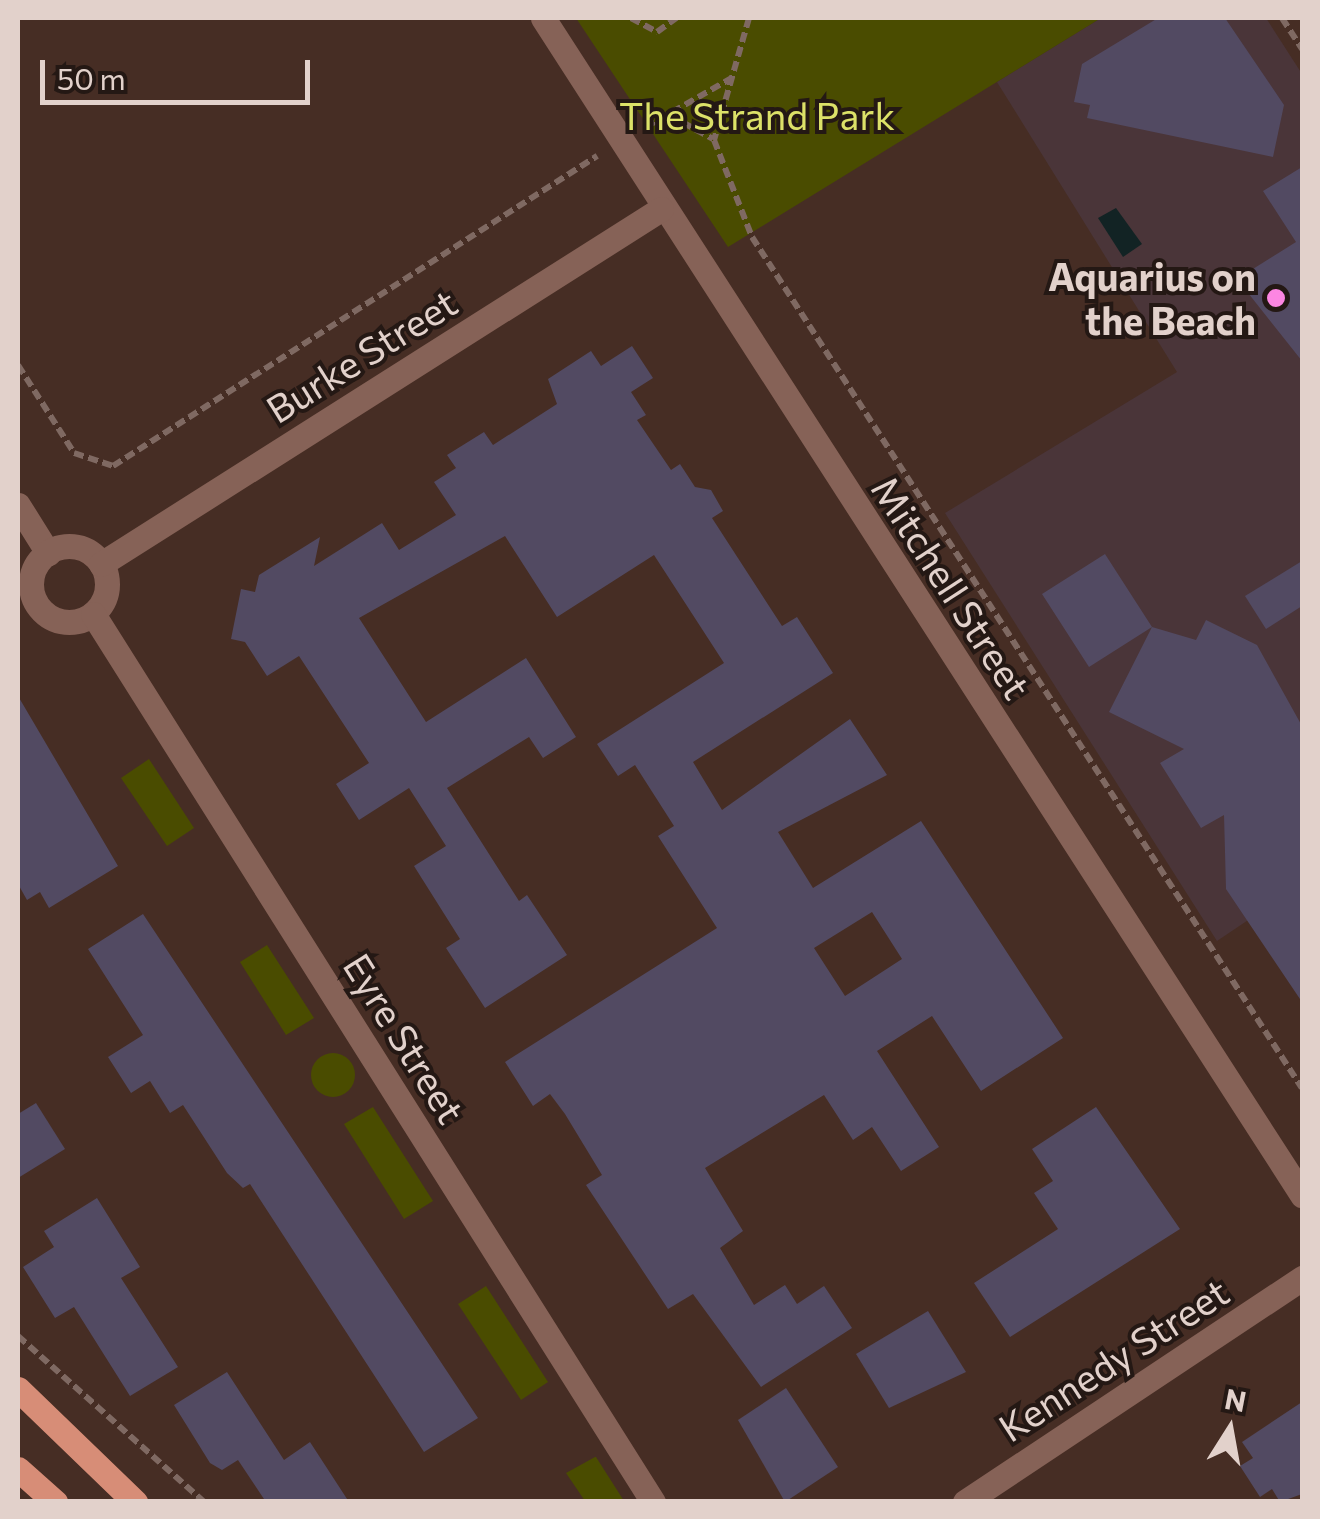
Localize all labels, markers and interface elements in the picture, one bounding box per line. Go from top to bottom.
scale bar [45,40,315,102]
text: 50 m [57,59,126,96]
park label: The Strand Park [619,92,895,138]
place label: Aquarius on the Beach [1048,253,1256,342]
street label: Burke Street [258,279,464,431]
marker: Aquarius on the Beach [1265,287,1287,309]
street label: Mitchell Street [863,467,1041,707]
street label: Eyre Street [335,945,475,1131]
street label: Kennedy Street [990,1268,1236,1450]
north arrow [1180,1379,1280,1479]
text: N [1222,1381,1249,1418]

